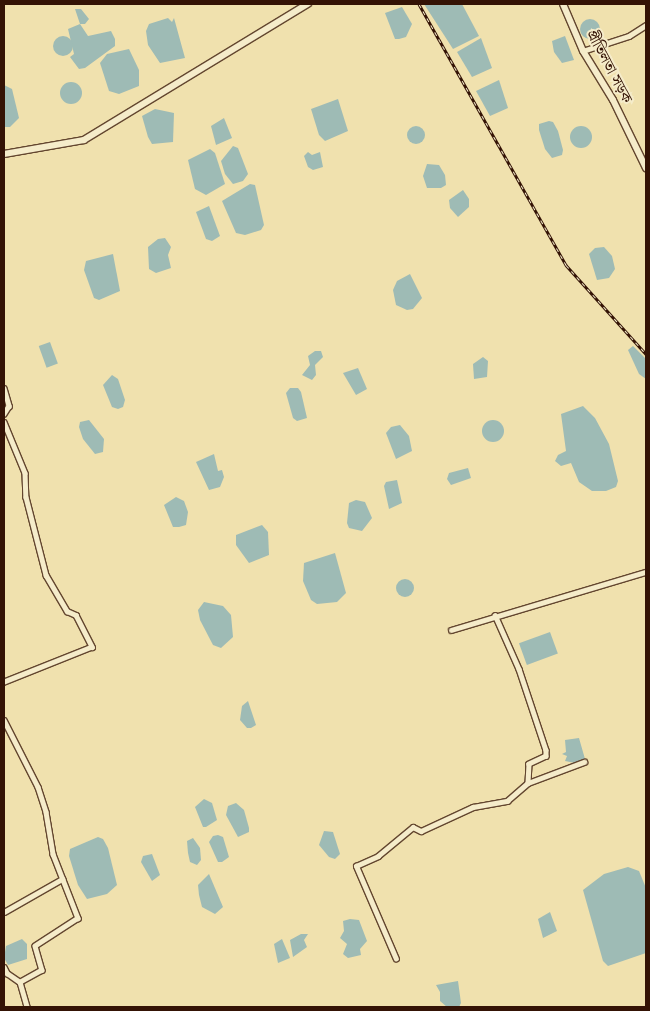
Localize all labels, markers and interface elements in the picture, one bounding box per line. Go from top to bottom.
street label: প্রীতিলতা সড়ক [581,27,635,107]

